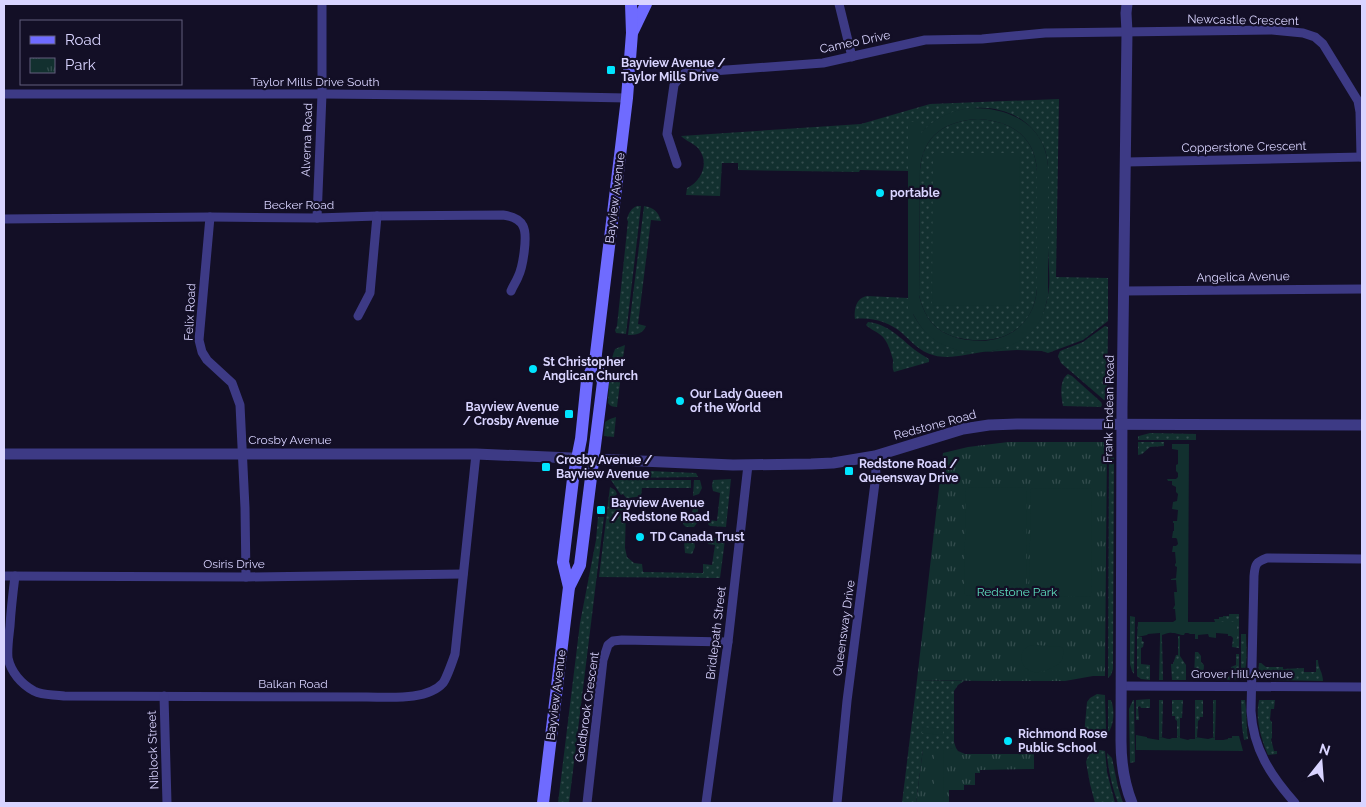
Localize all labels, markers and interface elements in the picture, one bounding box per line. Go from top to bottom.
street label: Newcastle Crescent [1187,12,1299,28]
legend [20,20,182,85]
street label: Cameo Drive [818,28,892,56]
text: Road [65,31,101,49]
text: Park [65,56,96,74]
place label: Bayview Avenue / Taylor Mills Drive [621,56,726,84]
marker: Bayview Avenue / Taylor Mills Drive [605,64,617,76]
street label: Taylor Mills Drive South [250,75,380,89]
street label: Alverna Road [299,103,315,177]
street label: Copperstone Crescent [1181,139,1307,155]
street label: Bayview Avenue [603,152,627,244]
place label: portable [890,186,940,200]
marker: portable [874,187,886,199]
street label: Becker Road [264,198,334,212]
street label: Angelica Avenue [1196,269,1290,285]
street label: Felix Road [182,283,198,341]
place label: St Christopher Anglican Church [543,355,638,383]
street label: Frank Endean Road [1101,355,1117,463]
marker: St Christopher Anglican Church [527,363,539,375]
place label: Our Lady Queen of the World [690,387,783,415]
marker: Our Lady Queen of the World [674,395,686,407]
place label: Bayview Avenue / Crosby Avenue [462,400,559,428]
street label: Redstone Road [892,407,978,443]
marker: Bayview Avenue / Crosby Avenue [563,408,575,420]
street label: Crosby Avenue [248,433,332,447]
place label: Crosby Avenue / Bayview Avenue [556,453,653,481]
place label: Redstone Road / Queensway Drive [859,457,958,485]
marker: Crosby Avenue / Bayview Avenue [540,461,552,473]
marker: Redstone Road / Queensway Drive [843,465,855,477]
place label: Bayview Avenue / Redstone Road [611,496,710,524]
marker: Bayview Avenue / Redstone Road [595,504,607,516]
place label: TD Canada Trust [650,530,745,544]
marker: TD Canada Trust [634,531,646,543]
street label: Osiris Drive [203,557,265,571]
street label: Queensway Drive [830,579,858,677]
park label: Redstone Park [977,585,1058,599]
street label: Bridlepath Street [703,586,729,680]
street label: Bayview Avenue [544,649,568,741]
street label: Goldbrook Crescent [572,651,602,763]
street label: Grover Hill Avenue [1191,667,1293,681]
street label: Balkan Road [258,677,328,691]
street label: Niblock Street [145,710,161,790]
place label: Richmond Rose Public School [1018,727,1107,755]
marker: Richmond Rose Public School [1002,735,1014,747]
north arrow [1296,737,1346,787]
text: N [1317,740,1332,759]

